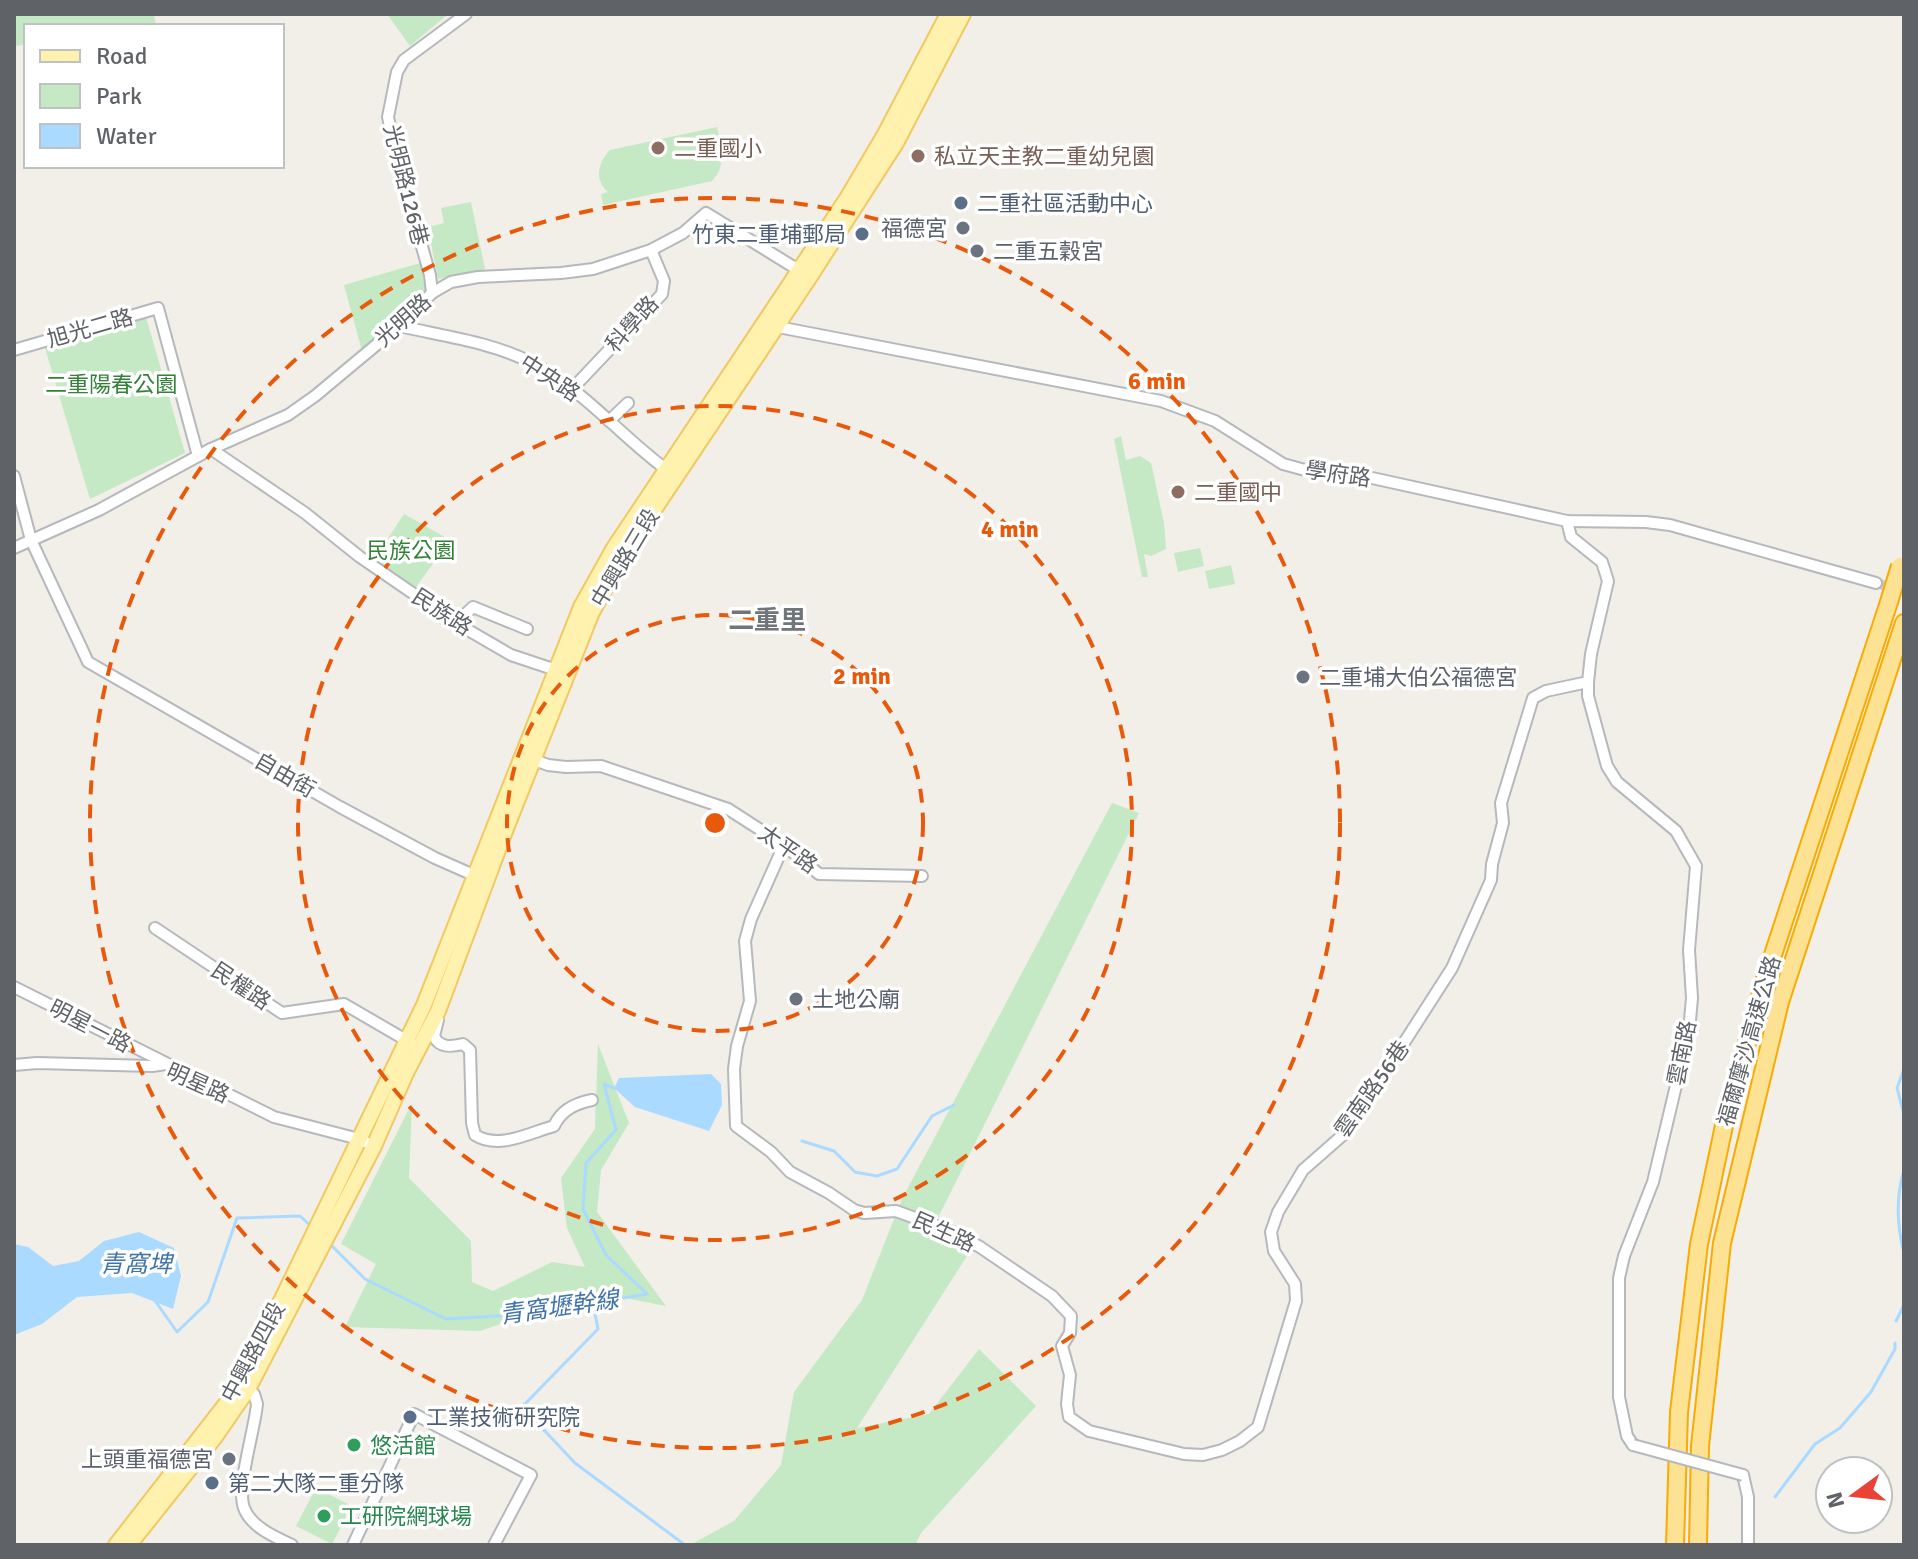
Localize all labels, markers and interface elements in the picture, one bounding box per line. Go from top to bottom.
legend [24,24,284,168]
text: Road [96,41,147,71]
text: Park [96,81,142,111]
text: Water [96,121,157,151]
street label: 光明路126巷 [378,122,434,248]
place label: 二重國小 [674,135,762,162]
marker: 二重國小 [649,139,667,157]
place label: 私立天主教二重幼兒園 [934,143,1154,170]
marker: 私立天主教二重幼兒園 [909,147,927,165]
place label: 二重社區活動中心 [977,190,1153,217]
marker: 二重社區活動中心 [952,194,970,212]
place label: 福德宮 [881,215,947,242]
marker: 福德宮 [954,219,972,237]
place label: 竹東二重埔郵局 [692,221,846,248]
marker: 竹東二重埔郵局 [853,225,871,243]
place label: 二重五穀宮 [993,238,1103,265]
marker: 二重五穀宮 [968,242,986,260]
street label: 光明路 [369,288,437,352]
street label: 科學路 [600,290,664,358]
street label: 旭光二路 [44,303,136,353]
street label: 中央路 [515,349,585,407]
text: 6 min [1128,366,1186,396]
park label: 二重陽春公園 [45,371,177,398]
street label: 學府路 [1303,456,1373,492]
place label: 二重國中 [1194,479,1282,506]
marker: 二重國中 [1169,483,1187,501]
street label: 中興路三段 [585,504,665,612]
text: 4 min [981,514,1039,544]
park label: 民族公園 [367,537,455,564]
street label: 民族路 [407,583,477,641]
district label: 二重里 [728,605,806,637]
text: 2 min [833,661,891,691]
place label: 二重埔大伯公福德宮 [1319,664,1517,691]
marker: 二重埔大伯公福德宮 [1294,668,1312,686]
street label: 自由街 [250,747,320,803]
centre of rings [701,809,729,837]
street label: 太平路 [753,819,823,879]
street label: 福爾摩沙高速公路 [1712,953,1786,1129]
street label: 民權路 [206,956,276,1016]
place label: 土地公廟 [812,986,900,1013]
marker: 土地公廟 [787,990,805,1008]
street label: 明星一路 [45,994,135,1058]
street label: 雲南路 [1662,1018,1702,1088]
street label: 雲南路56巷 [1329,1035,1415,1143]
street label: 明星路 [162,1057,234,1109]
street label: 民生路 [908,1206,980,1258]
water label: 青窩埤 [100,1249,175,1279]
water label: 青窩壢幹線 [497,1283,623,1330]
street label: 中興路四段 [215,1297,291,1407]
place label: 工業技術研究院 [426,1404,580,1431]
marker: 工業技術研究院 [401,1408,419,1426]
place label: 悠活館 [370,1432,436,1459]
marker: 悠活館 [345,1436,363,1454]
place label: 上頭重福德宮 [81,1446,213,1473]
marker: 上頭重福德宮 [220,1450,238,1468]
north arrow [1814,1455,1894,1535]
place label: 第二大隊二重分隊 [228,1470,404,1497]
marker: 第二大隊二重分隊 [203,1474,221,1492]
text: N [1820,1489,1850,1511]
place label: 工研院網球場 [340,1503,472,1530]
marker: 工研院網球場 [315,1507,333,1525]

